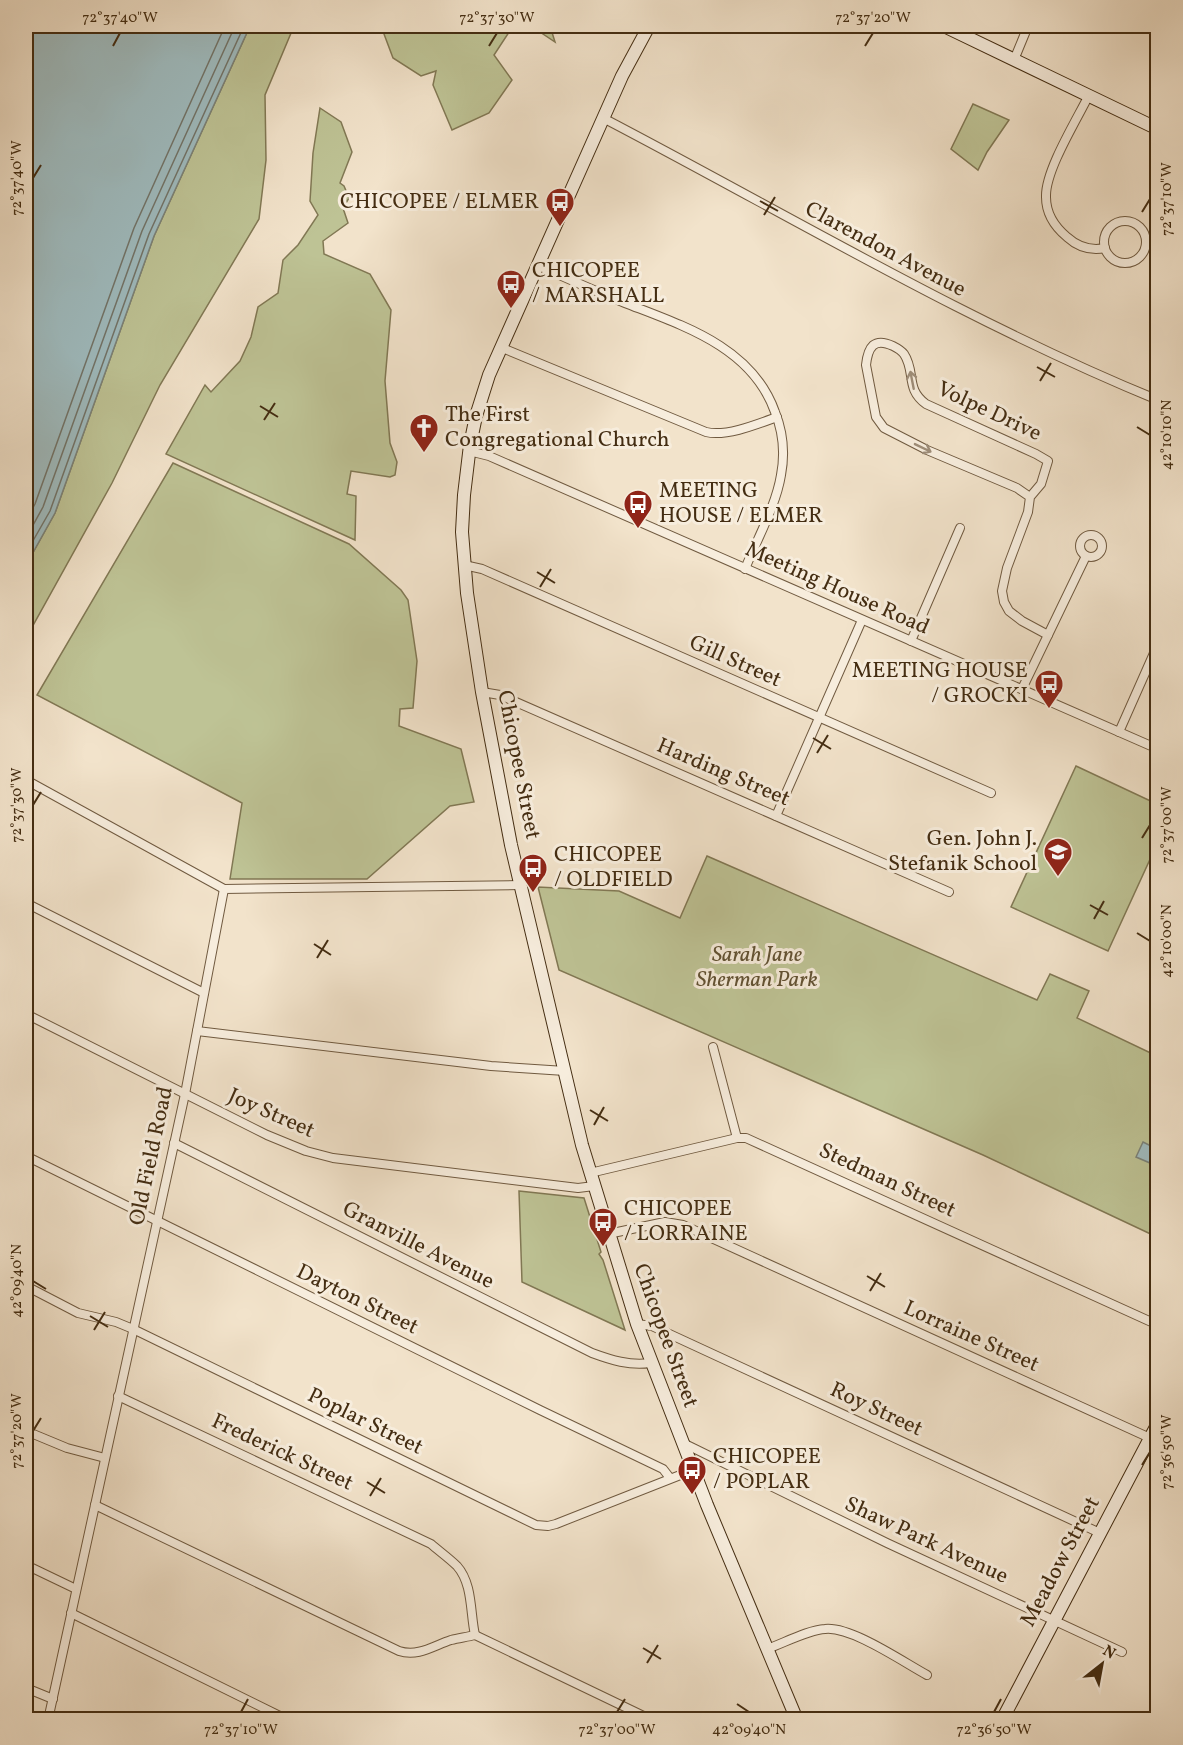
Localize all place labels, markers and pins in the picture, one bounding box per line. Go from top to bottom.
bus stop icon: CHICOPEE / ELMER [544,186,576,228]
place label: CHICOPEE / ELMER [340,187,539,218]
place label: CHICOPEE / MARSHALL [532,256,664,312]
bus stop icon: CHICOPEE / MARSHALL [495,268,527,310]
place label: The First Congregational Church [445,400,670,456]
church icon: The First Congregational Church [408,412,440,454]
place label: MEETING HOUSE / ELMER [659,476,823,532]
bus stop icon: MEETING HOUSE / ELMER [622,488,654,530]
place label: MEETING HOUSE / GROCKI [852,656,1028,712]
bus stop icon: MEETING HOUSE / GROCKI [1033,668,1065,710]
place label: Gen. John J. Stefanik School [888,824,1037,880]
school or university icon: Gen. John J. Stefanik School [1042,836,1074,878]
place label: CHICOPEE / OLDFIELD [554,840,673,896]
bus stop icon: CHICOPEE / OLDFIELD [517,852,549,894]
place label: CHICOPEE / LORRAINE [624,1194,748,1250]
bus stop icon: CHICOPEE / LORRAINE [587,1206,619,1248]
place label: CHICOPEE / POPLAR [713,1442,821,1498]
bus stop icon: CHICOPEE / POPLAR [676,1454,708,1496]

